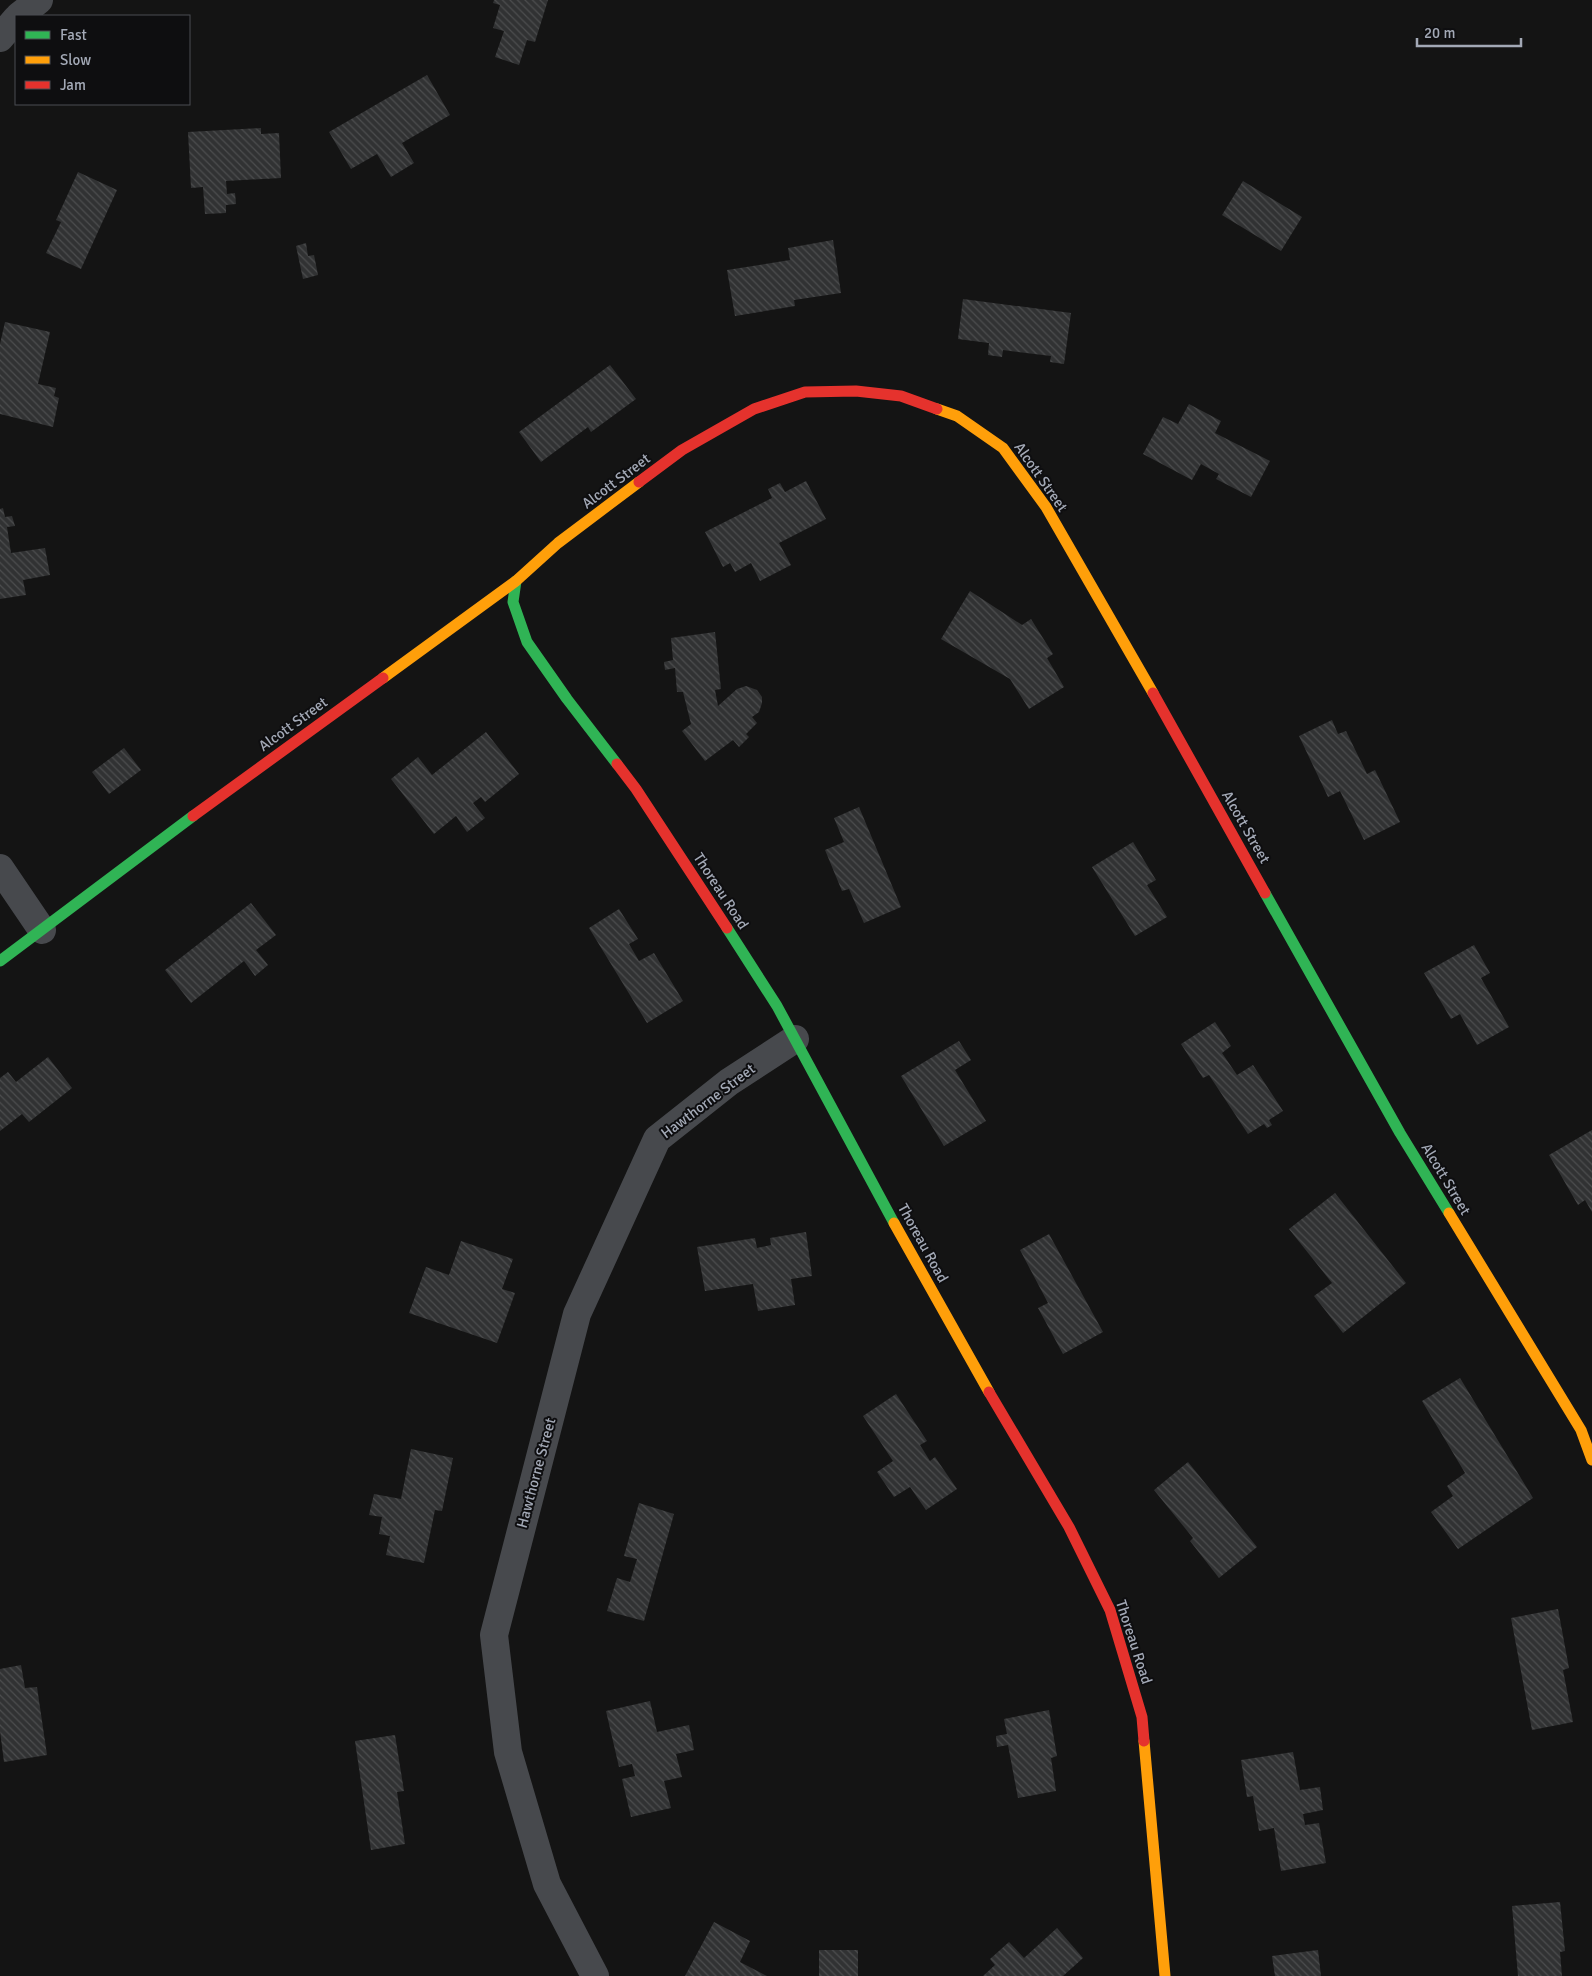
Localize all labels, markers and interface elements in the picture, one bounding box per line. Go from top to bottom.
legend [15,15,190,105]
scale bar [1417,15,1521,47]
text: 20 m [1424,24,1455,42]
text: Fast [60,26,87,44]
text: Slow [60,51,91,69]
text: Jam [60,76,86,94]
street label: Alcott Street [1010,439,1072,515]
street label: Alcott Street [578,449,654,513]
street label: Alcott Street [255,693,331,755]
street label: Alcott Street [1218,788,1274,866]
street label: Thoreau Road [690,849,752,933]
street label: Hawthorne Street [657,1060,759,1142]
street label: Alcott Street [1417,1140,1475,1218]
street label: Thoreau Road [894,1200,952,1286]
street label: Hawthorne Street [513,1416,559,1530]
street label: Thoreau Road [1112,1598,1156,1686]

